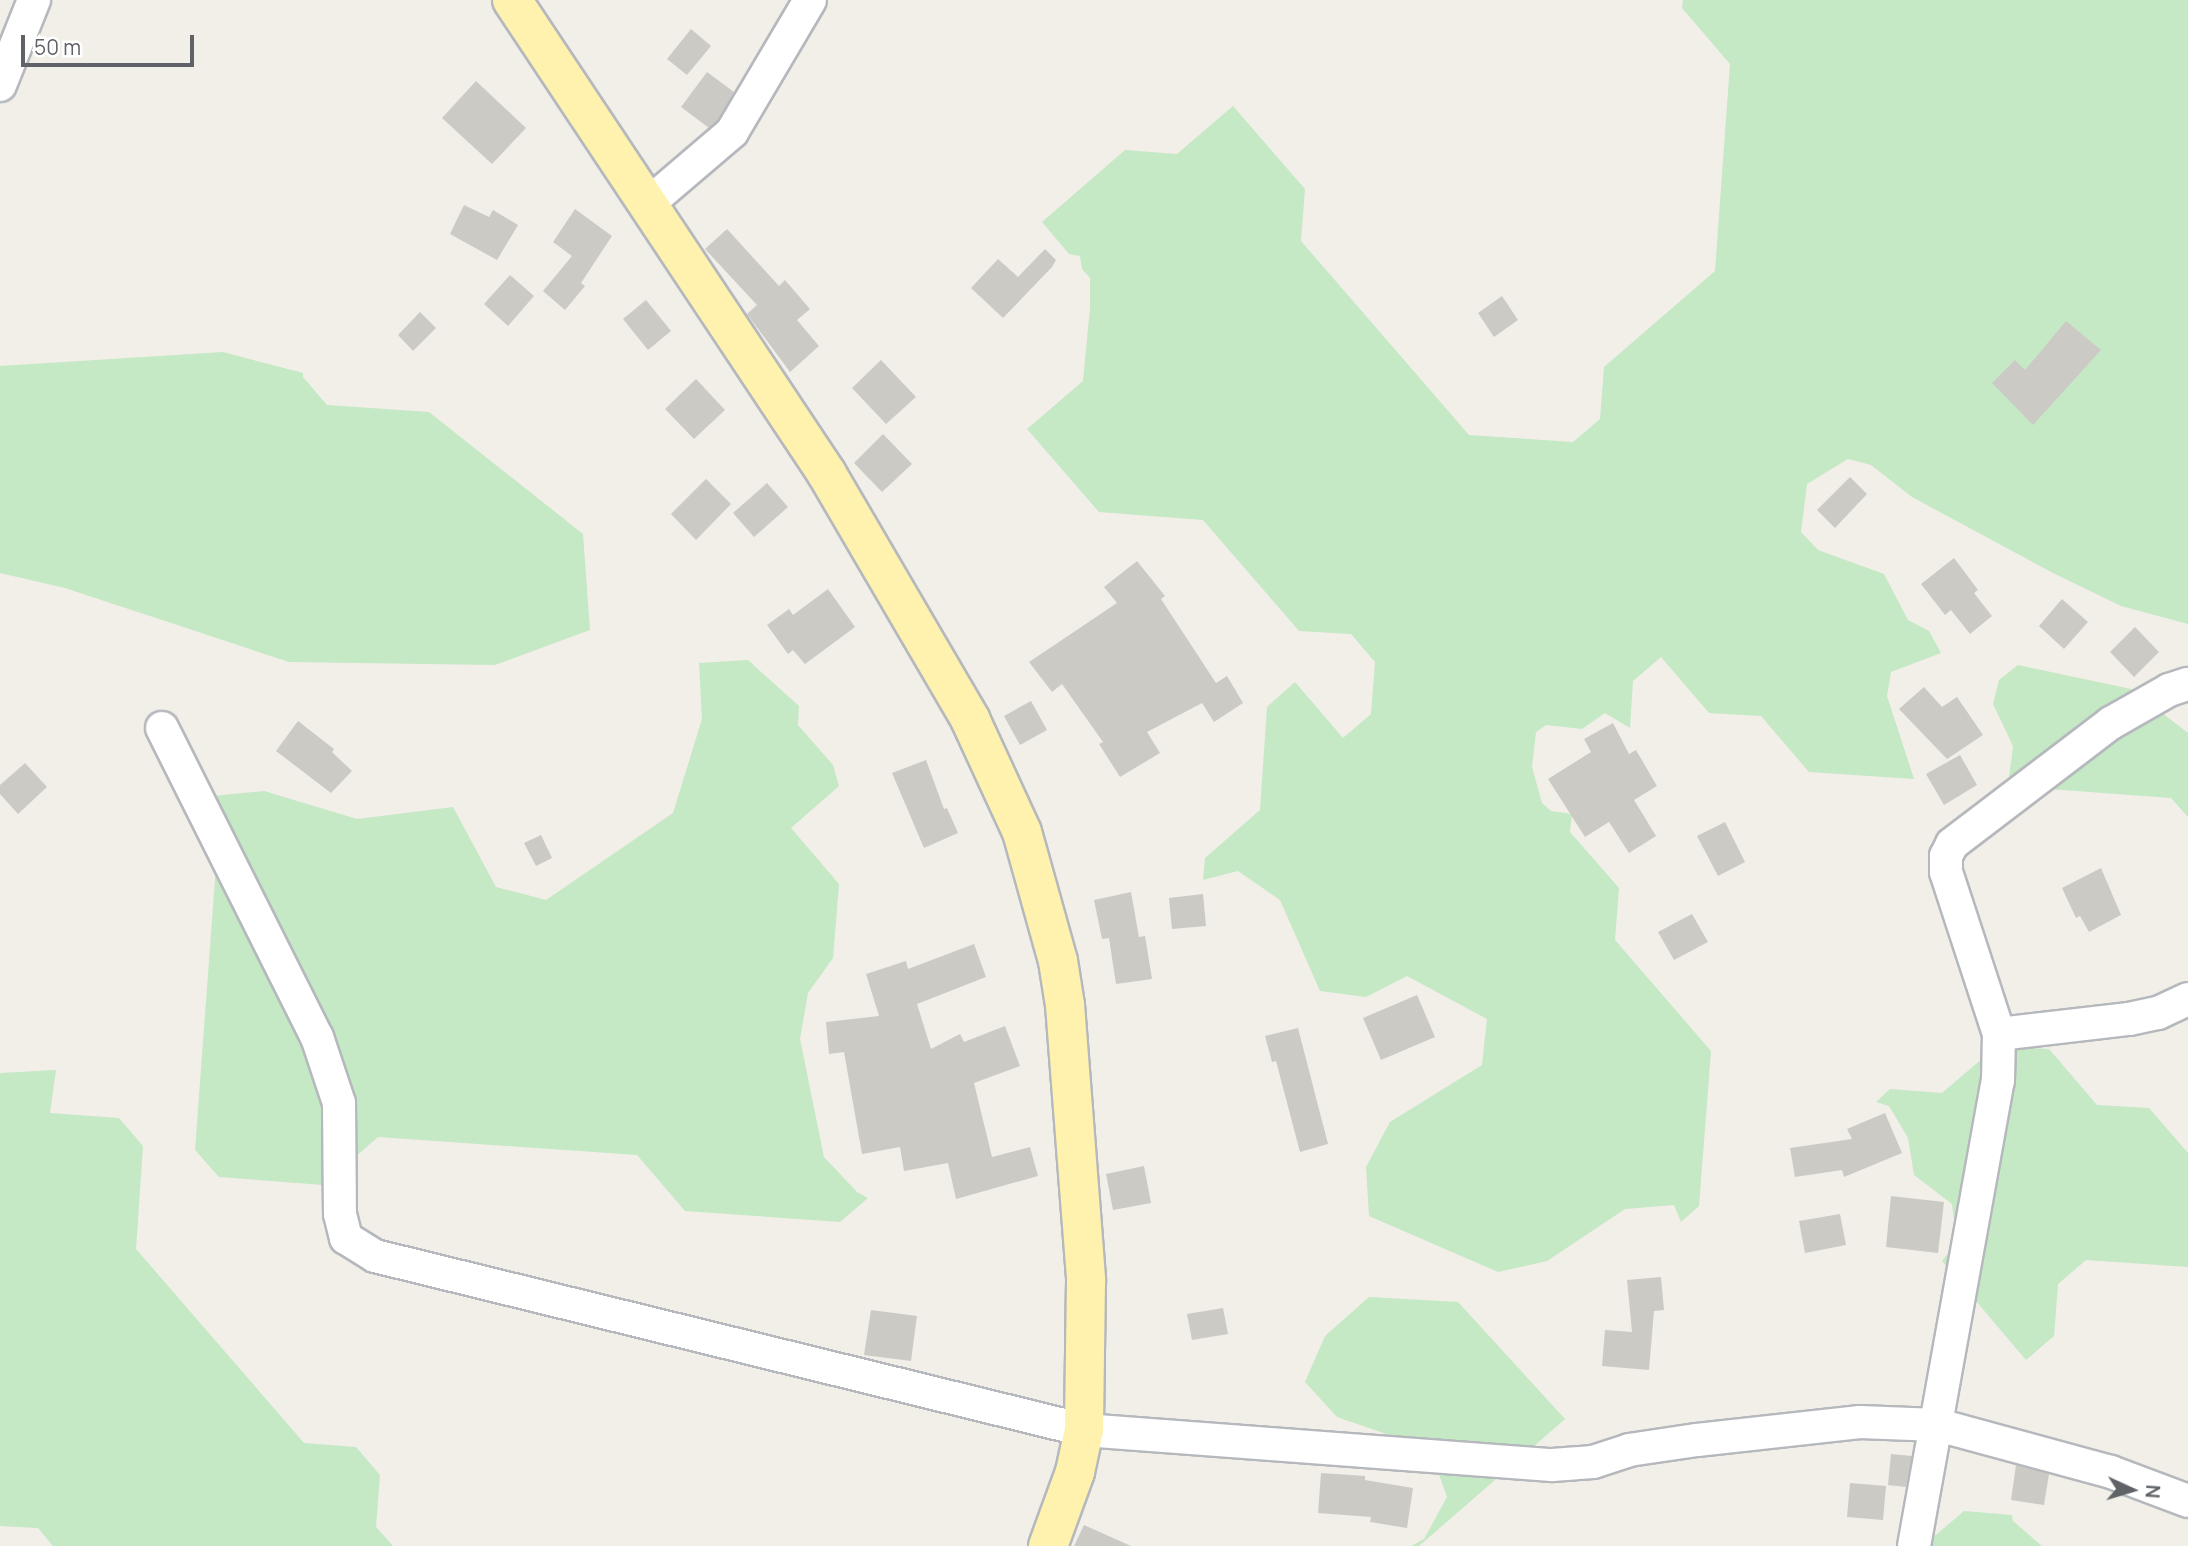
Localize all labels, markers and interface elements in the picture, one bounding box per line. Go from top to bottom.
scale bar [24,21,198,65]
text: 50 m [34,33,81,61]
north arrow [2097,1455,2167,1525]
text: N [2140,1484,2166,1499]

